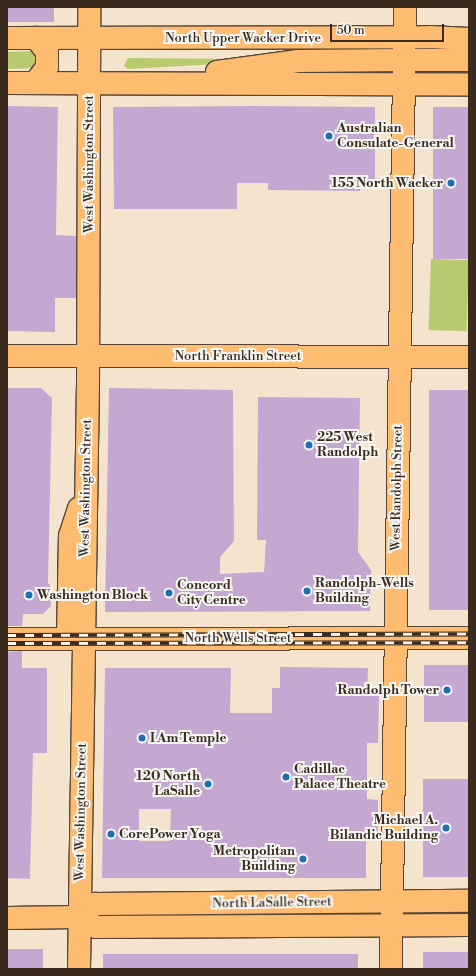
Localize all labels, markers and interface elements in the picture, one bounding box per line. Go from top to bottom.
scale bar [332,16,446,42]
text: 50 m [337,23,365,38]
street label: North Upper Wacker Drive [165,30,321,46]
street label: West Washington Street [81,95,97,233]
place label: Australian Consulate-General [337,121,454,152]
marker: Australian Consulate-General [324,131,334,141]
place label: 155 North Wacker [332,175,443,191]
marker: 155 North Wacker [446,178,456,188]
street label: North Franklin Street [175,348,301,364]
street label: West Washington Street [77,419,95,557]
street label: West Randolph Street [388,425,406,551]
place label: 225 West Randolph [317,430,378,461]
marker: 225 West Randolph [304,440,314,450]
place label: Randolph-Wells Building [315,576,414,607]
place label: Concord City Centre [177,578,246,609]
marker: Randolph-Wells Building [302,586,312,596]
place label: Washington Block [37,587,148,603]
marker: Concord City Centre [164,588,174,598]
marker: Washington Block [24,590,34,600]
street label: North Wells Street [185,630,291,646]
place label: Randolph Tower [338,682,439,698]
marker: Randolph Tower [442,685,452,695]
place label: I Am Temple [150,730,227,746]
marker: I Am Temple [137,733,147,743]
street label: West Washington Street [72,743,90,881]
place label: Cadillac Palace Theatre [294,762,386,793]
place label: 120 North LaSalle [136,769,200,800]
marker: Cadillac Palace Theatre [281,772,291,782]
marker: 120 North LaSalle [203,779,213,789]
place label: Michael A. Bilandic Building [330,813,438,844]
marker: Michael A. Bilandic Building [441,823,451,833]
place label: CorePower Yoga [119,826,220,842]
marker: CorePower Yoga [106,829,116,839]
place label: Metropolitan Building [213,844,295,875]
marker: Metropolitan Building [298,854,308,864]
street label: North LaSalle Street [212,894,332,912]

